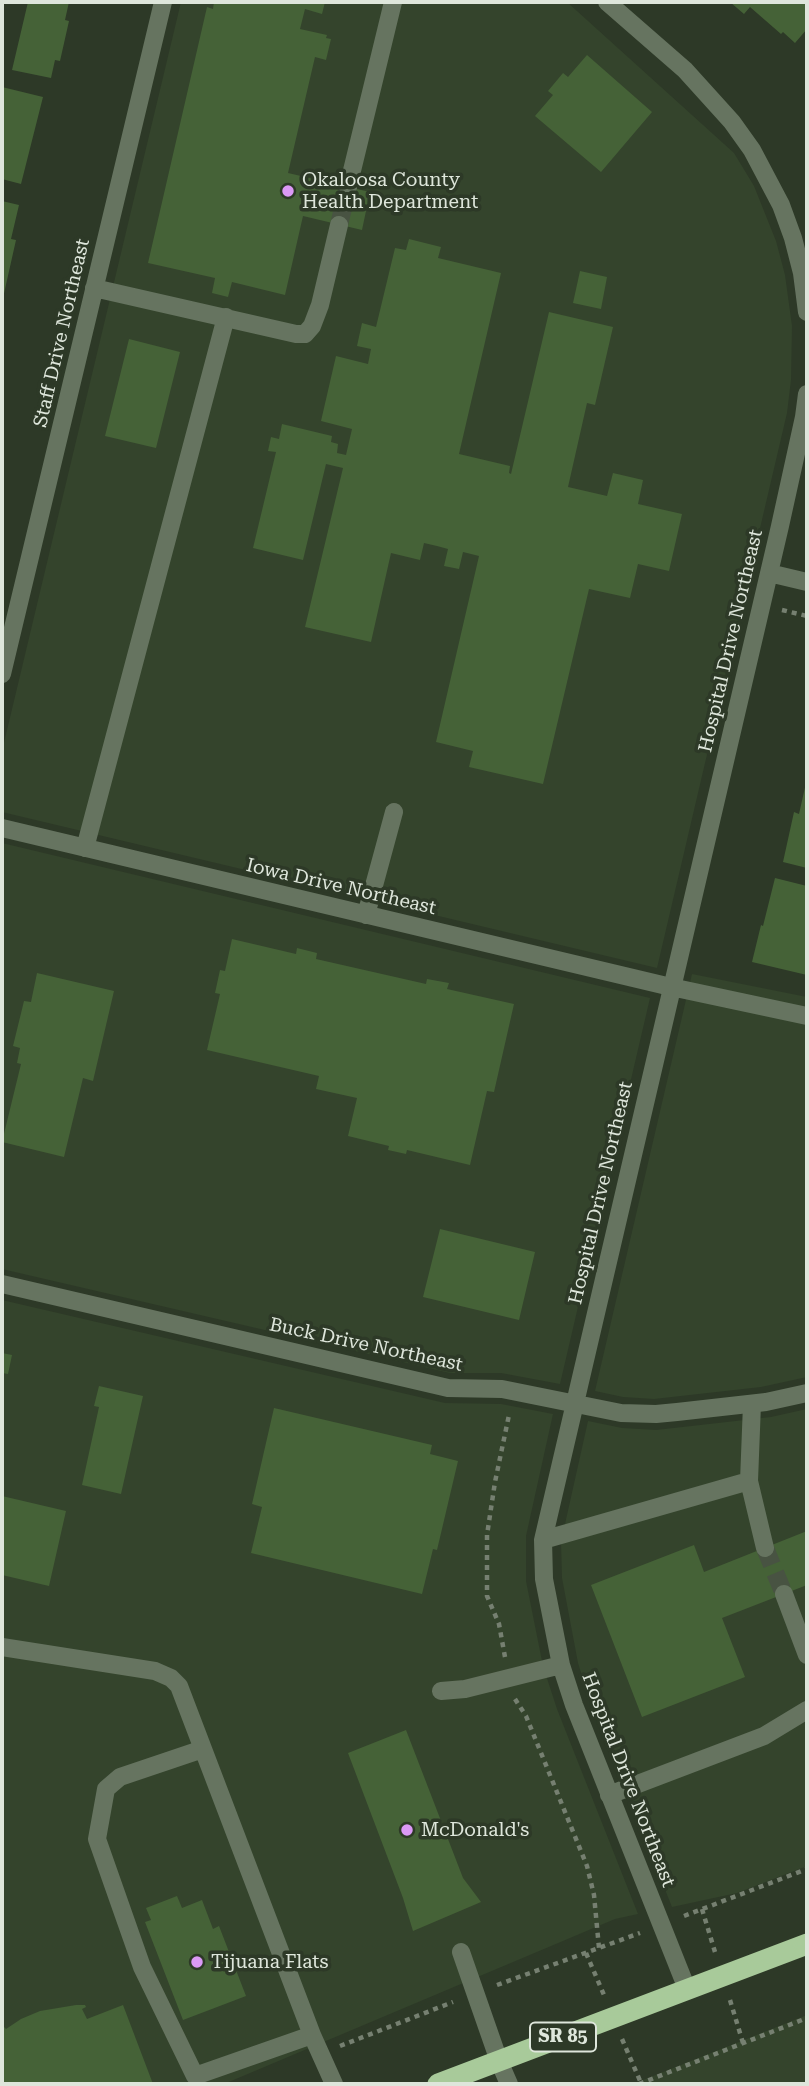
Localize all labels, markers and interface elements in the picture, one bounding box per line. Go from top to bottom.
place label: Okaloosa County Health Department [302,169,478,213]
marker: Okaloosa County Health Department [280,183,296,199]
street label: Staff Drive Northeast [29,236,95,430]
street label: Hospital Drive Northeast [694,527,768,755]
street label: Iowa Drive Northeast [244,854,438,920]
street label: Hospital Drive Northeast [564,1079,638,1307]
street label: Buck Drive Northeast [267,1313,465,1377]
street label: Hospital Drive Northeast [577,1669,679,1891]
place label: McDonald's [421,1819,529,1841]
marker: McDonald's [399,1822,415,1838]
place label: Tijuana Flats [211,1951,328,1973]
marker: Tijuana Flats [189,1954,205,1970]
road number: SR 85 [530,2022,596,2052]

